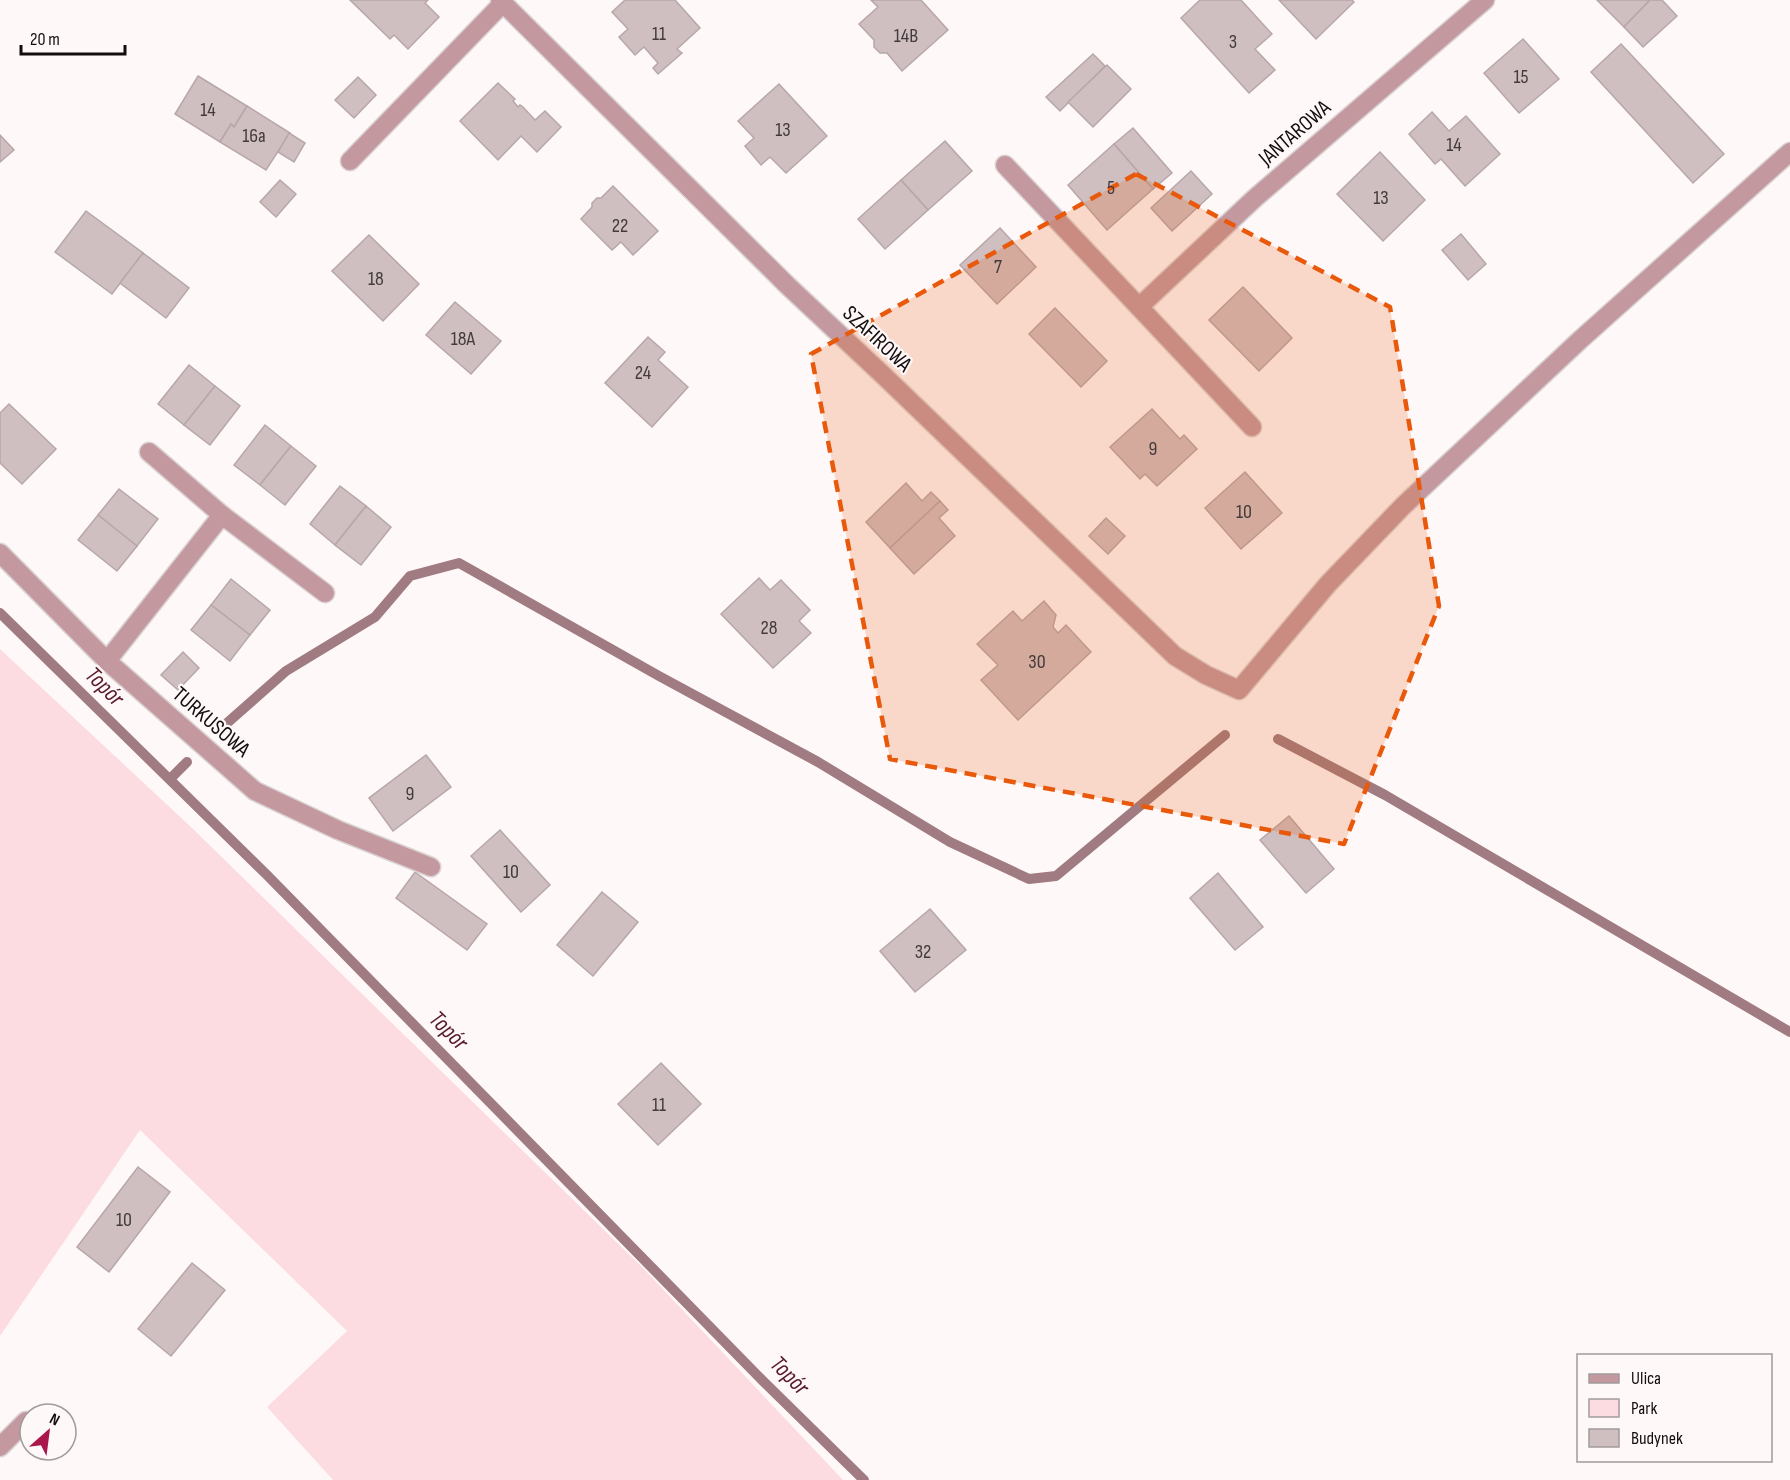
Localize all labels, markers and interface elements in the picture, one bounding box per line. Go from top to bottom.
scale bar [21,18,124,56]
house number: 11 [652,22,666,46]
house number: 14B [894,24,918,48]
text: 20 m [30,29,60,50]
house number: 3 [1229,30,1237,54]
house number: 15 [1513,65,1529,89]
street label: JANTAROWA [1253,94,1337,172]
house number: 14 [200,98,216,122]
house number: 13 [775,118,791,142]
house number: 16a [242,124,266,148]
house number: 14 [1446,133,1462,157]
house number: 5 [1107,176,1115,200]
house number: 13 [1373,186,1389,210]
house number: 22 [612,214,628,238]
house number: 7 [994,255,1002,279]
house number: 18 [368,267,384,291]
street label: SZAFIROWA [837,300,918,378]
house number: 18A [451,327,476,351]
house number: 24 [635,361,651,385]
house number: 9 [1149,437,1157,461]
house number: 10 [1236,500,1252,524]
house number: 28 [761,616,778,640]
house number: 30 [1028,650,1046,674]
water label: Topór [79,661,131,713]
street label: TURKUSOWA [167,681,256,764]
house number: 9 [406,782,414,806]
house number: 10 [503,860,519,884]
house number: 32 [915,940,931,964]
water label: Topór [423,1005,475,1057]
house number: 11 [652,1093,666,1117]
house number: 10 [116,1208,132,1232]
water label: Topór [764,1350,816,1402]
legend [1577,1354,1772,1462]
text: Ulica [1631,1368,1661,1389]
text: Park [1631,1398,1657,1419]
north arrow [18,1402,78,1462]
text: N [46,1410,63,1430]
text: Budynek [1631,1428,1683,1449]

